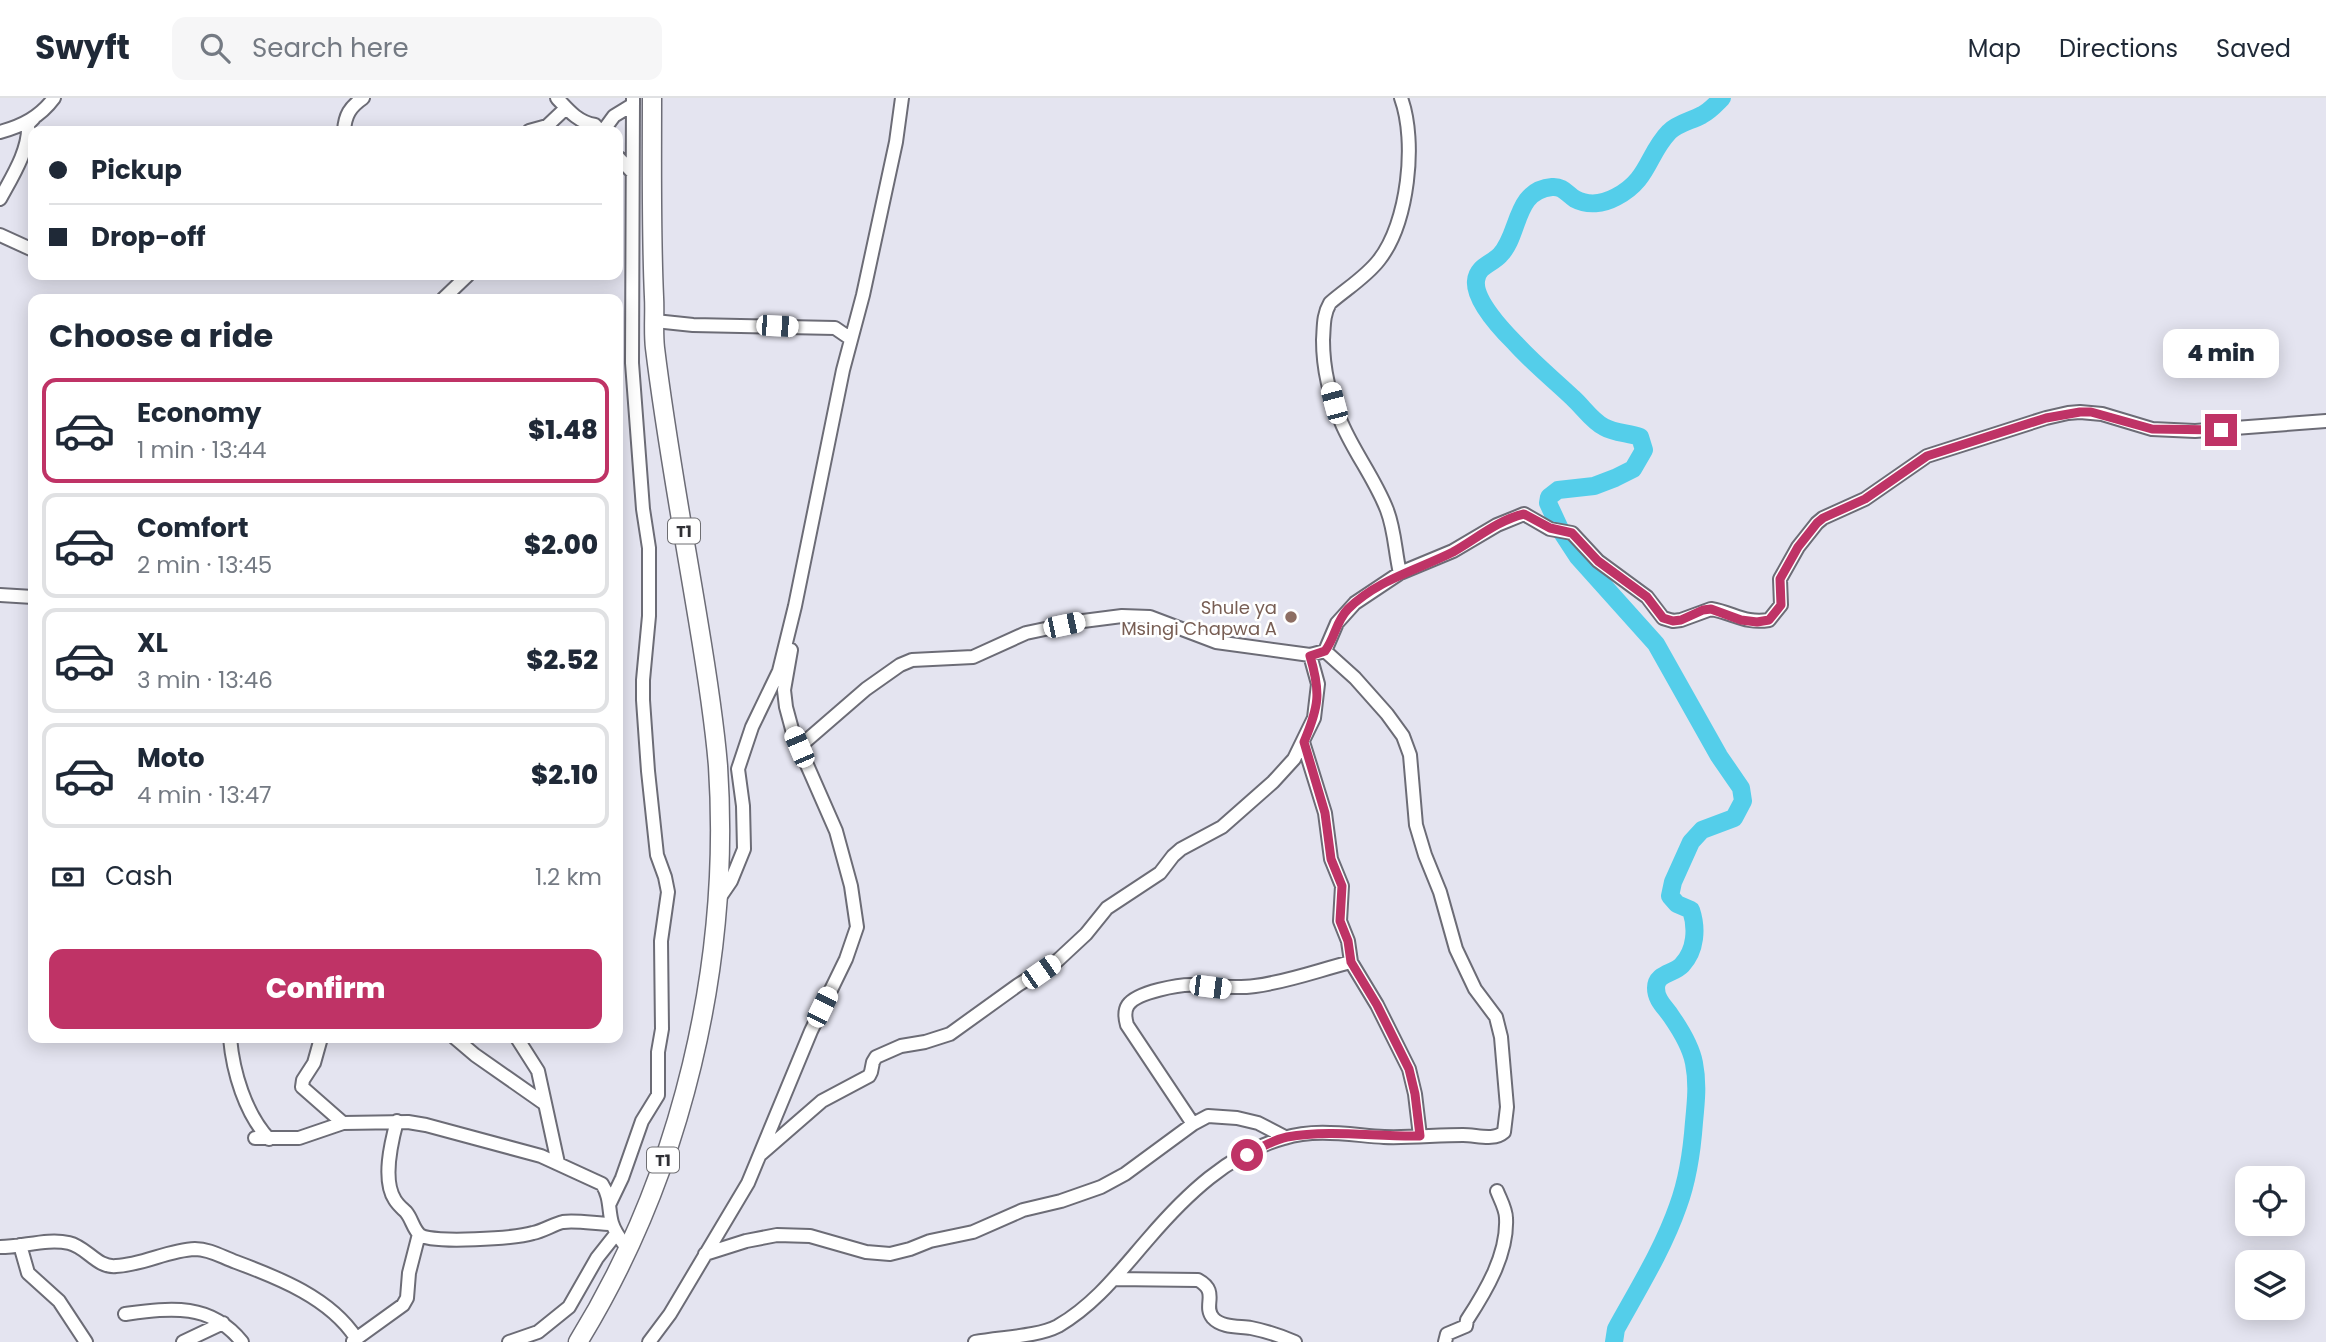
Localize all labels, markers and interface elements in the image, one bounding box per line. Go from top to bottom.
search box [172,17,662,80]
text: Swyft [35,24,130,71]
icon: search [196,29,234,67]
text: Search here [252,30,409,66]
text: Map [1968,32,2021,65]
text: Directions [2059,32,2178,65]
text: Saved [2216,32,2291,65]
text: Pickup [91,152,182,188]
text: Drop-off [91,219,206,255]
text: Choose a ride [49,313,273,358]
car [756,314,799,338]
callout: 4 min [2163,328,2279,378]
text: 4 min [2187,337,2255,369]
car [1319,380,1350,426]
text: Economy [137,395,261,431]
icon: car [53,399,116,462]
text: $1.48 [528,412,598,448]
route end [2205,414,2237,446]
text: 1 min · 13:44 [137,434,266,466]
text: Comfort [137,510,249,546]
icon: car [53,514,116,577]
road number: T1 [668,518,700,544]
text: $2.00 [524,527,598,563]
text: 2 min · 13:45 [137,549,272,581]
place label: Shule ya Msingi Chapwa A [1121,595,1277,641]
marker: Shule ya Msingi Chapwa A [1283,609,1299,625]
car [1042,610,1087,640]
text: XL [137,625,168,661]
icon: car [53,629,116,692]
text: $2.52 [526,642,598,678]
text: 3 min · 13:46 [137,664,273,696]
car [782,724,817,770]
text: Moto [137,740,205,776]
icon: car [53,744,116,807]
text: $2.10 [531,757,598,793]
text: 4 min · 13:47 [137,779,272,811]
icon: cash [49,858,87,896]
text: Cash [105,858,173,894]
text: 1.2 km [535,861,602,893]
button: Confirm [49,949,602,1029]
car [1018,951,1065,993]
car [1188,974,1233,1000]
car [804,984,841,1030]
route start [1231,1139,1263,1171]
road number: T1 [647,1148,679,1172]
map controls [2235,1166,2305,1320]
button: locate [2235,1166,2305,1236]
button: layers [2235,1250,2305,1320]

